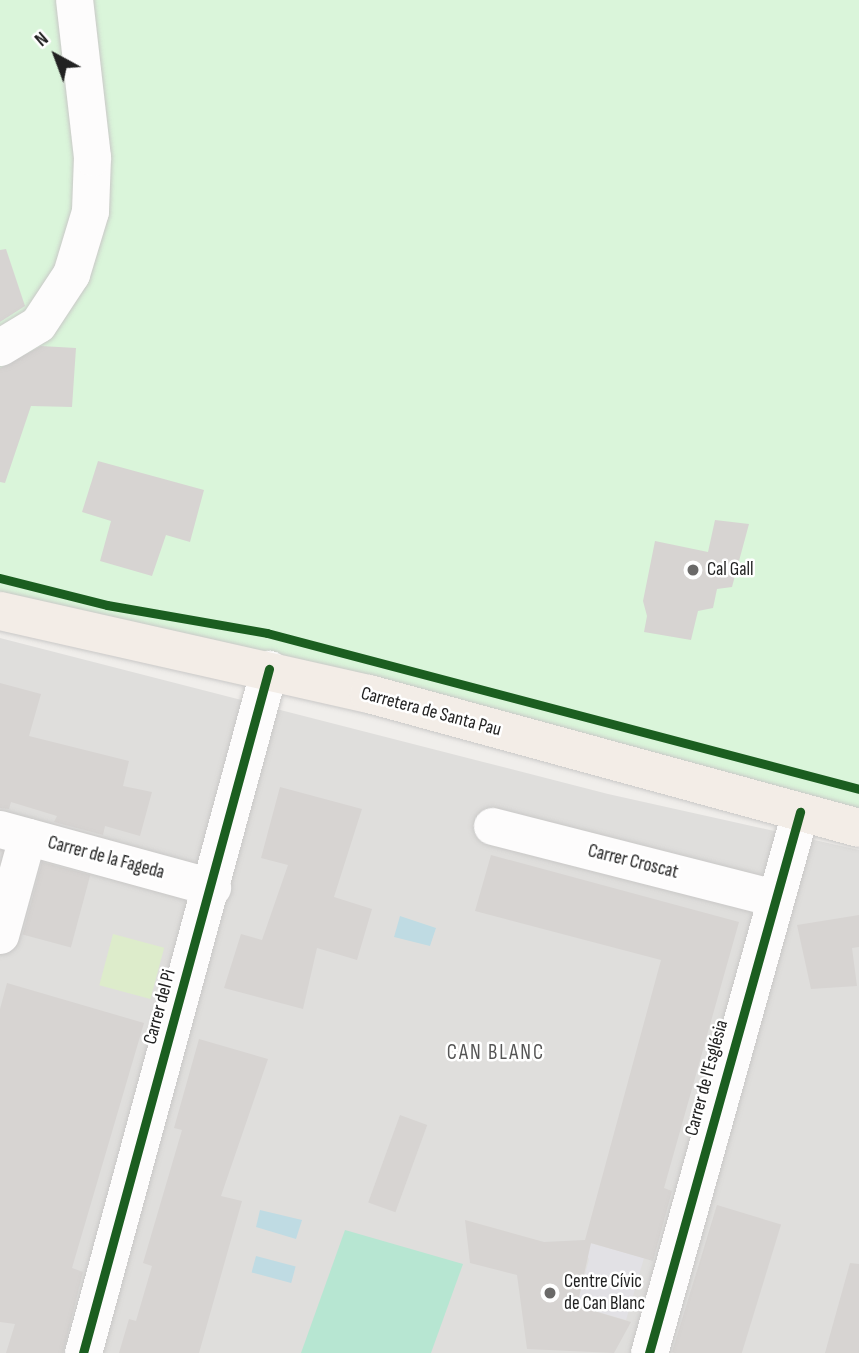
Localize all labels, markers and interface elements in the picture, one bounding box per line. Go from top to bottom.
north arrow [21,21,91,91]
text: N [31,28,53,52]
place label: Cal Gall [707,559,754,581]
marker: Cal Gall [685,562,701,578]
street label: Carretera de Santa Pau [358,682,504,742]
street label: Carrer de la Fageda [45,831,167,885]
street label: Carrer Croscat [585,840,681,884]
street label: Carrer del Pi [139,967,181,1047]
street label: Carrer de l'Església [681,1018,733,1138]
district label: CAN BLANC [448,1040,544,1066]
place label: Centre Cívic de Can Blanc [564,1271,645,1315]
marker: Centre Cívic de Can Blanc [542,1285,558,1301]

